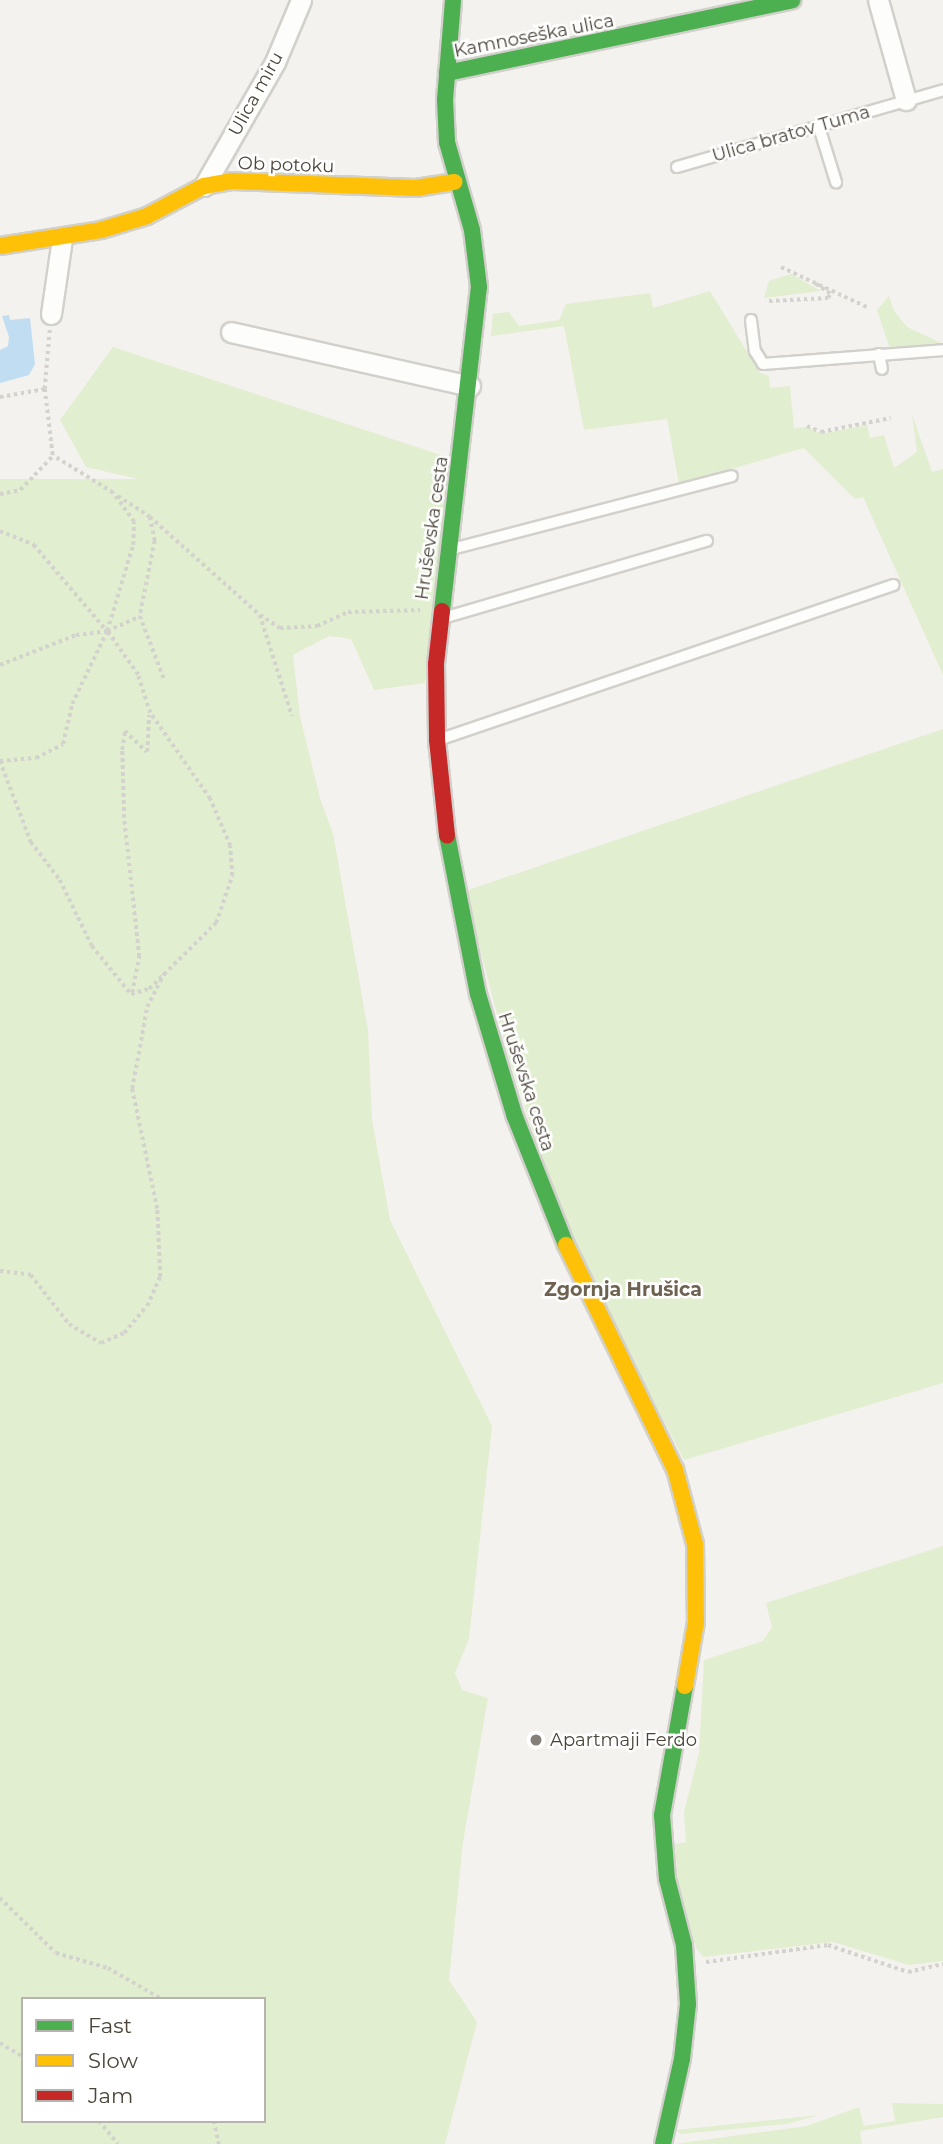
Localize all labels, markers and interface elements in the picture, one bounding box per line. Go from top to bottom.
street label: Kamnoseška ulica [452,10,616,62]
street label: Ulica miru [224,48,288,140]
street label: Ulica bratov Tuma [710,101,872,167]
street label: Ob potoku [237,153,335,177]
street label: Hruševska cesta [411,455,453,601]
street label: Hruševska cesta [493,1010,559,1154]
district label: Zgornja Hrušica [544,1279,702,1301]
place label: Apartmaji Ferdo [550,1729,697,1751]
marker: Apartmaji Ferdo [528,1732,544,1748]
legend [21,1997,266,2123]
text: Fast [88,2013,132,2038]
text: Slow [88,2048,138,2073]
text: Jam [88,2083,133,2108]

